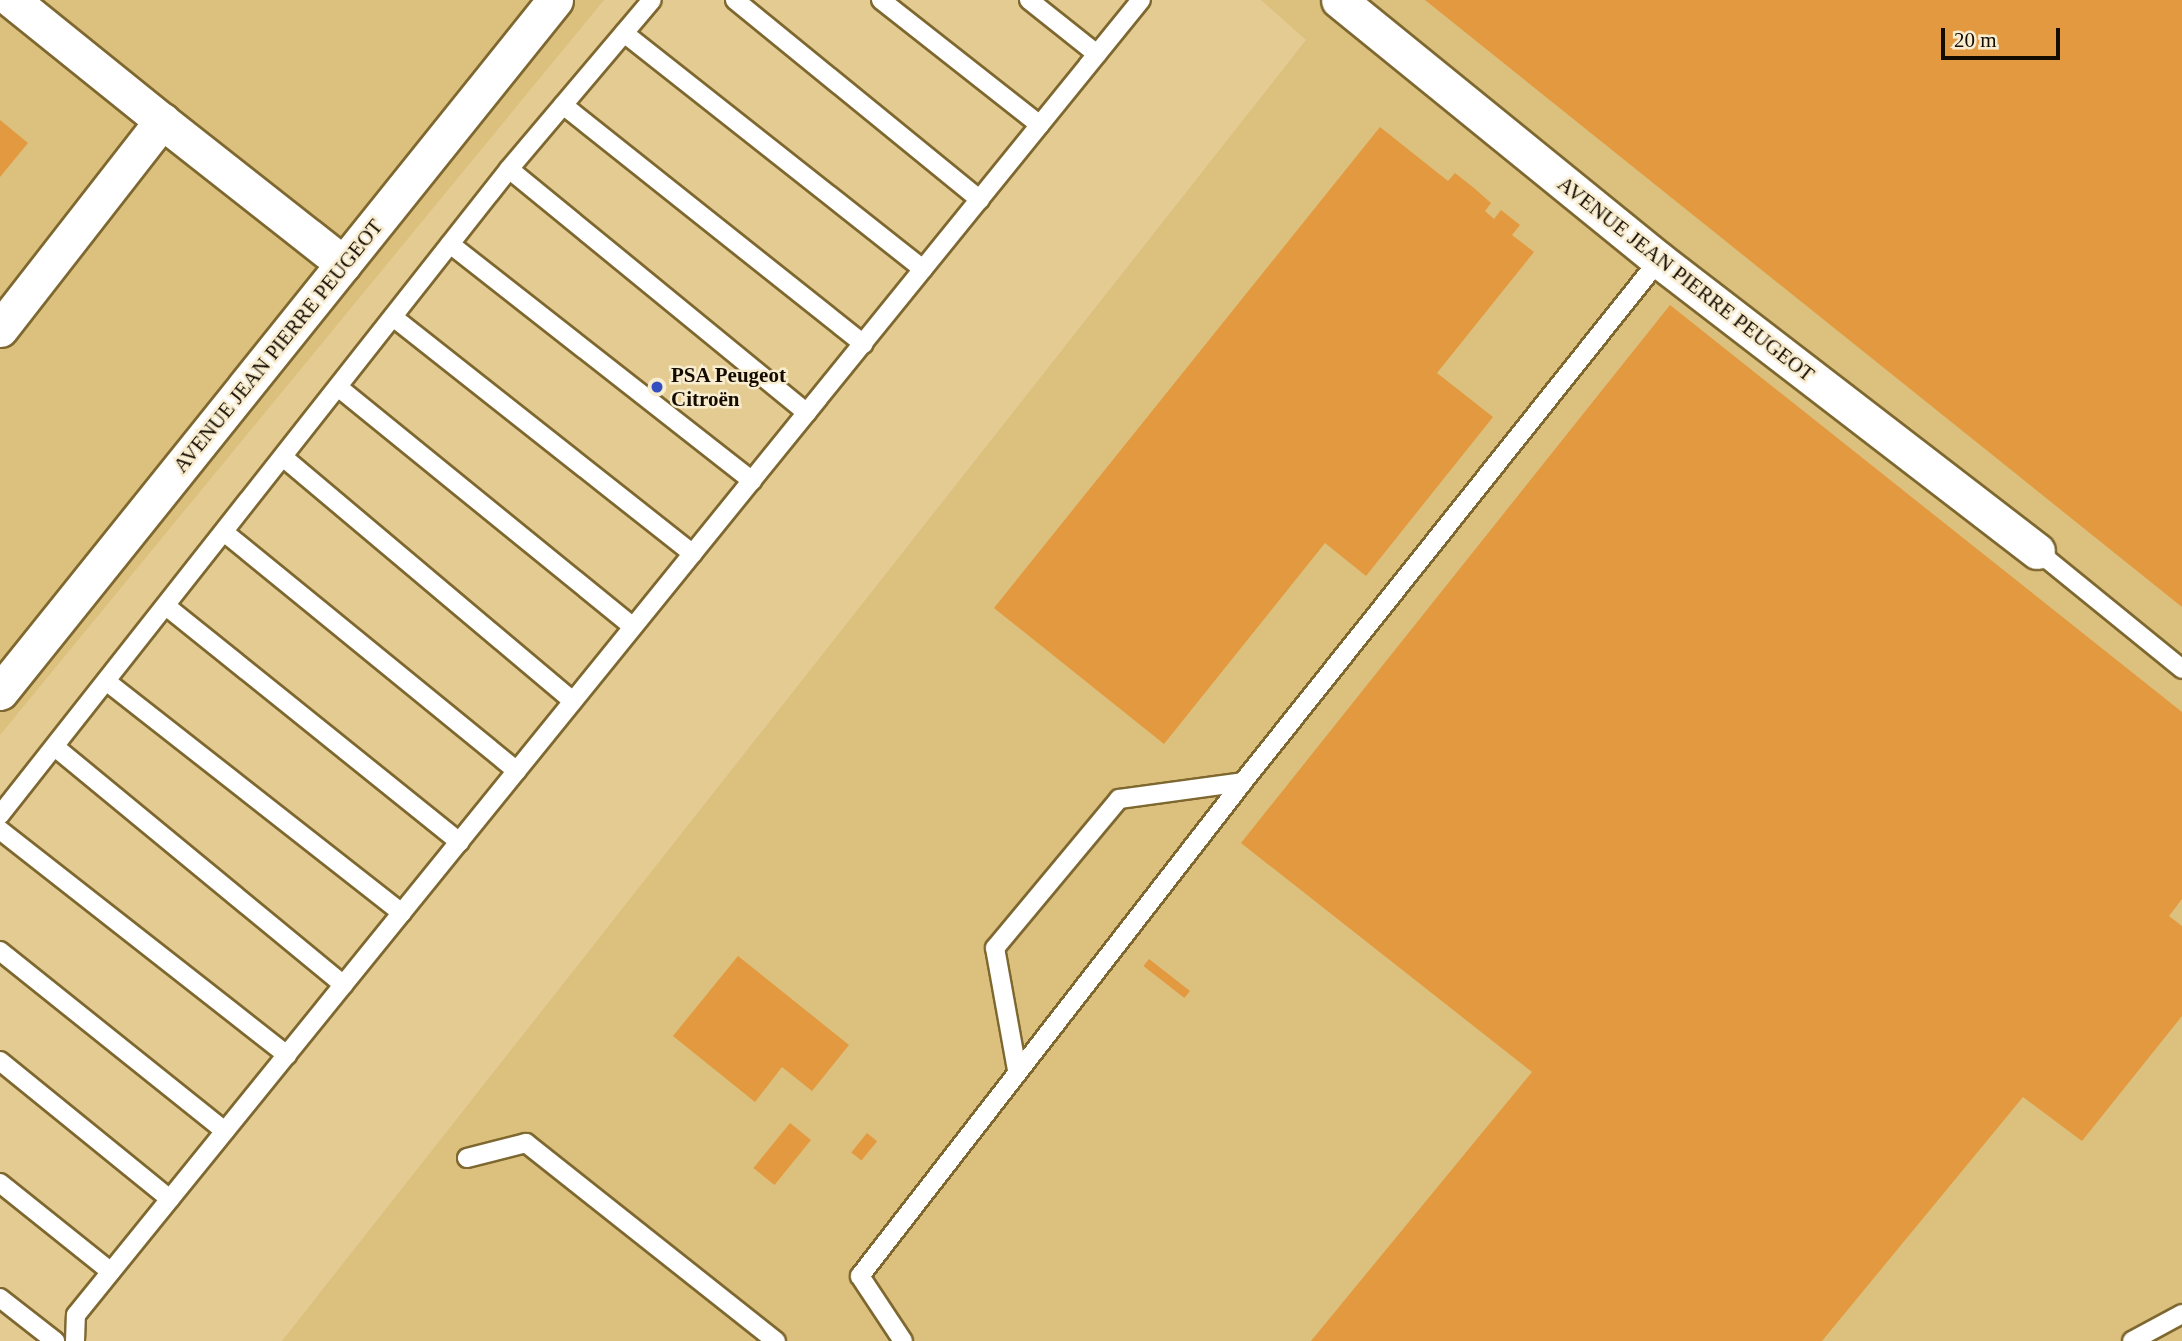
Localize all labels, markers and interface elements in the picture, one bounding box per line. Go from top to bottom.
scale bar [1944,14,2063,58]
text: 20 m [1954,28,1997,52]
street label: AVENUE JEAN PIERRE PEUGEOT [1553,171,1819,387]
street label: AVENUE JEAN PIERRE PEUGEOT [168,214,388,478]
place label: PSA Peugeot Citroën [671,362,787,412]
marker: PSA Peugeot Citroën [649,379,665,395]

